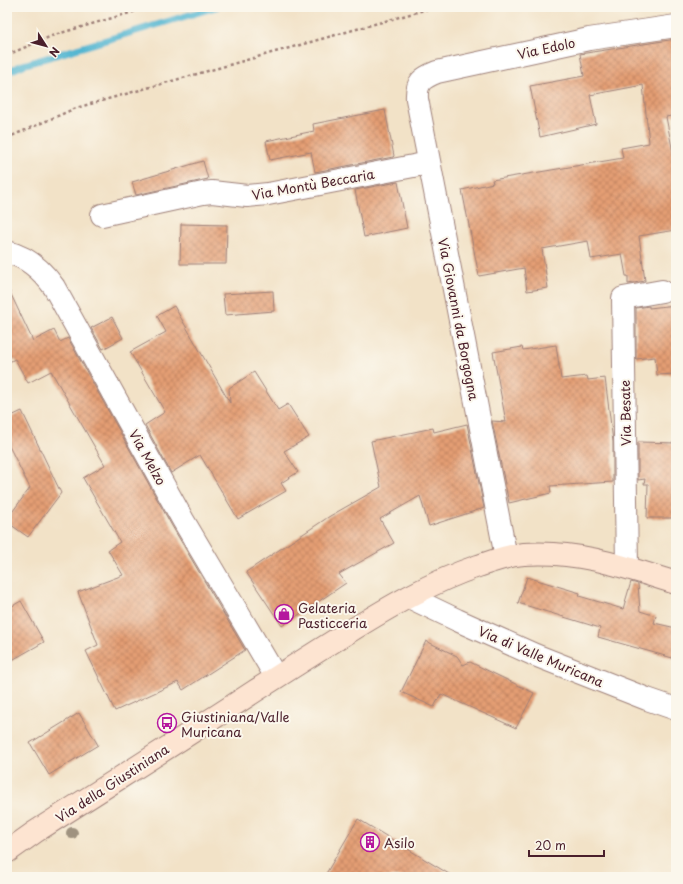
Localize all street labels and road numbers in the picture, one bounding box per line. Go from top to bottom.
street label: Via Edolo [515,33,577,63]
street label: Via Montù Beccaria [250,164,377,204]
street label: Via Giovanni da Borgogna [434,236,484,403]
street label: Via Besate [615,380,635,446]
street label: Via Melzo [125,426,171,488]
street label: Via di Valle Muricana [475,621,607,691]
street label: Via della Giustiniana [52,739,173,827]

